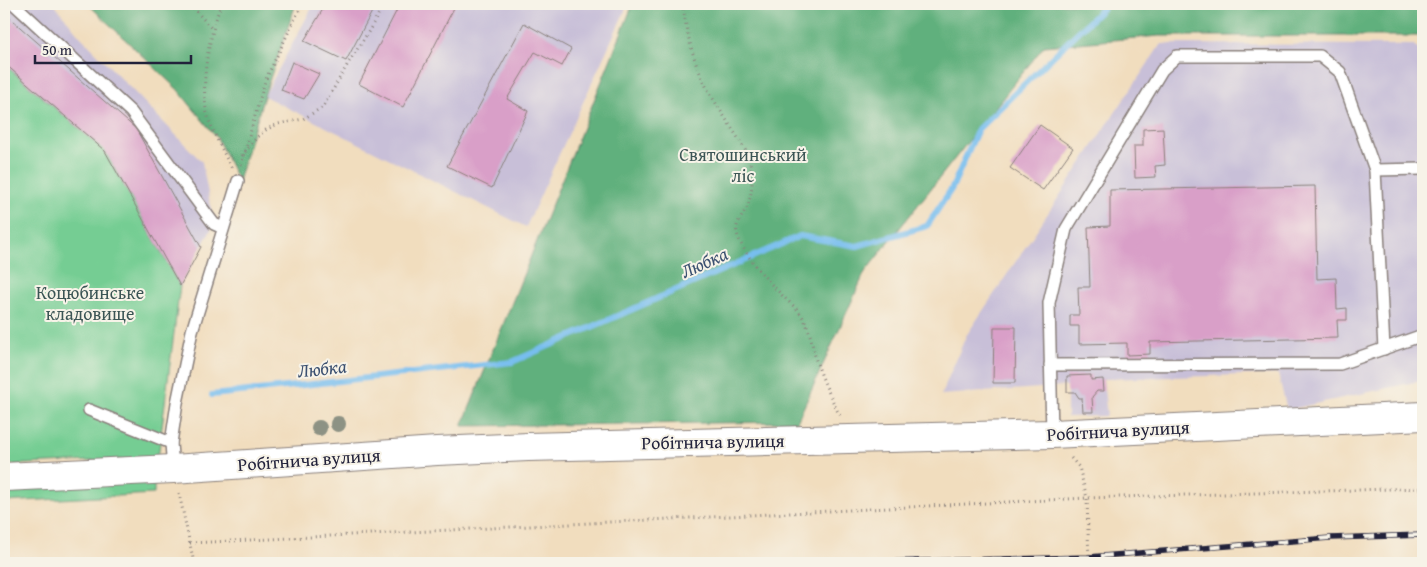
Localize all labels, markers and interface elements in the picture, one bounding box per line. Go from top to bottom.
scale bar [35,32,191,64]
text: 50 m [42,39,73,60]
park label: Святошинський ліс [679,141,807,189]
water label: Любка [676,239,732,285]
park label: Коцюбинське кладовище [36,279,144,327]
water label: Любка [296,351,348,384]
street label: Робітнича вулиця [1046,413,1190,448]
street label: Робітнича вулиця [641,427,785,456]
street label: Робітнича вулиця [237,441,381,478]

